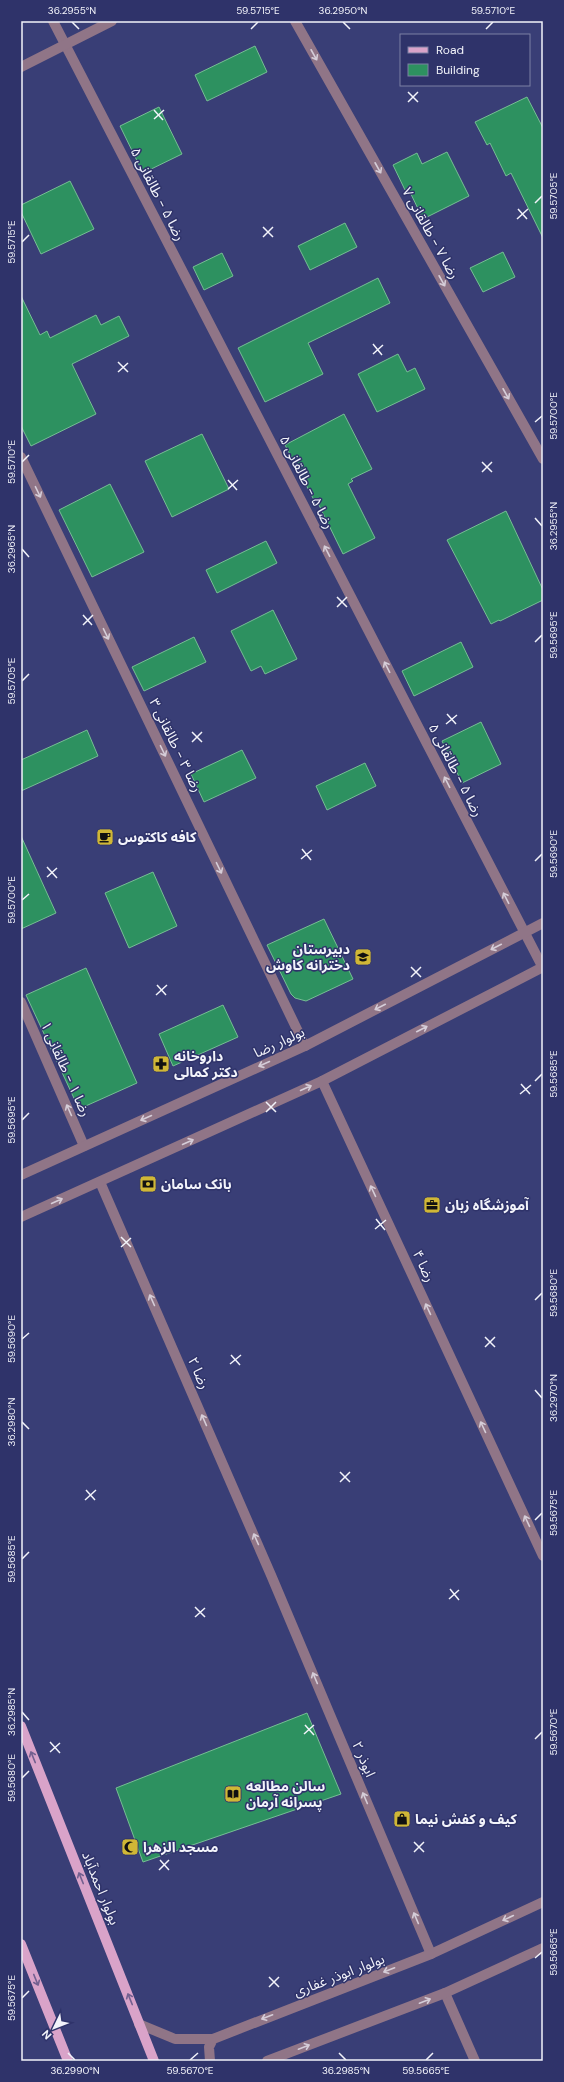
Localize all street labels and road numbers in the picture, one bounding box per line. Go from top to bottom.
street label: رضا ۵ - طالقانی ۵ [127,144,189,244]
street label: رضا ۷ - طالقانی ۷ [398,184,464,282]
street label: رضا ۵ - طالقانی ۵ [276,432,338,532]
street label: رضا ۳ - طالقانی ۳ [146,695,206,795]
street label: رضا ۵ - طالقانی ۵ [425,720,487,820]
street label: رضا ۱ - طالقانی ۱ [37,1019,95,1119]
street label: بولوار رضا [251,1022,308,1062]
street label: رضا ۴ [409,1247,439,1285]
street label: رضا ۲ [184,1354,214,1392]
street label: ابوذر ۲ [348,1738,380,1780]
street label: بولوار احمدآباد [78,1849,124,1928]
street label: بولوار ابوذر غفاری [291,1949,387,2001]

